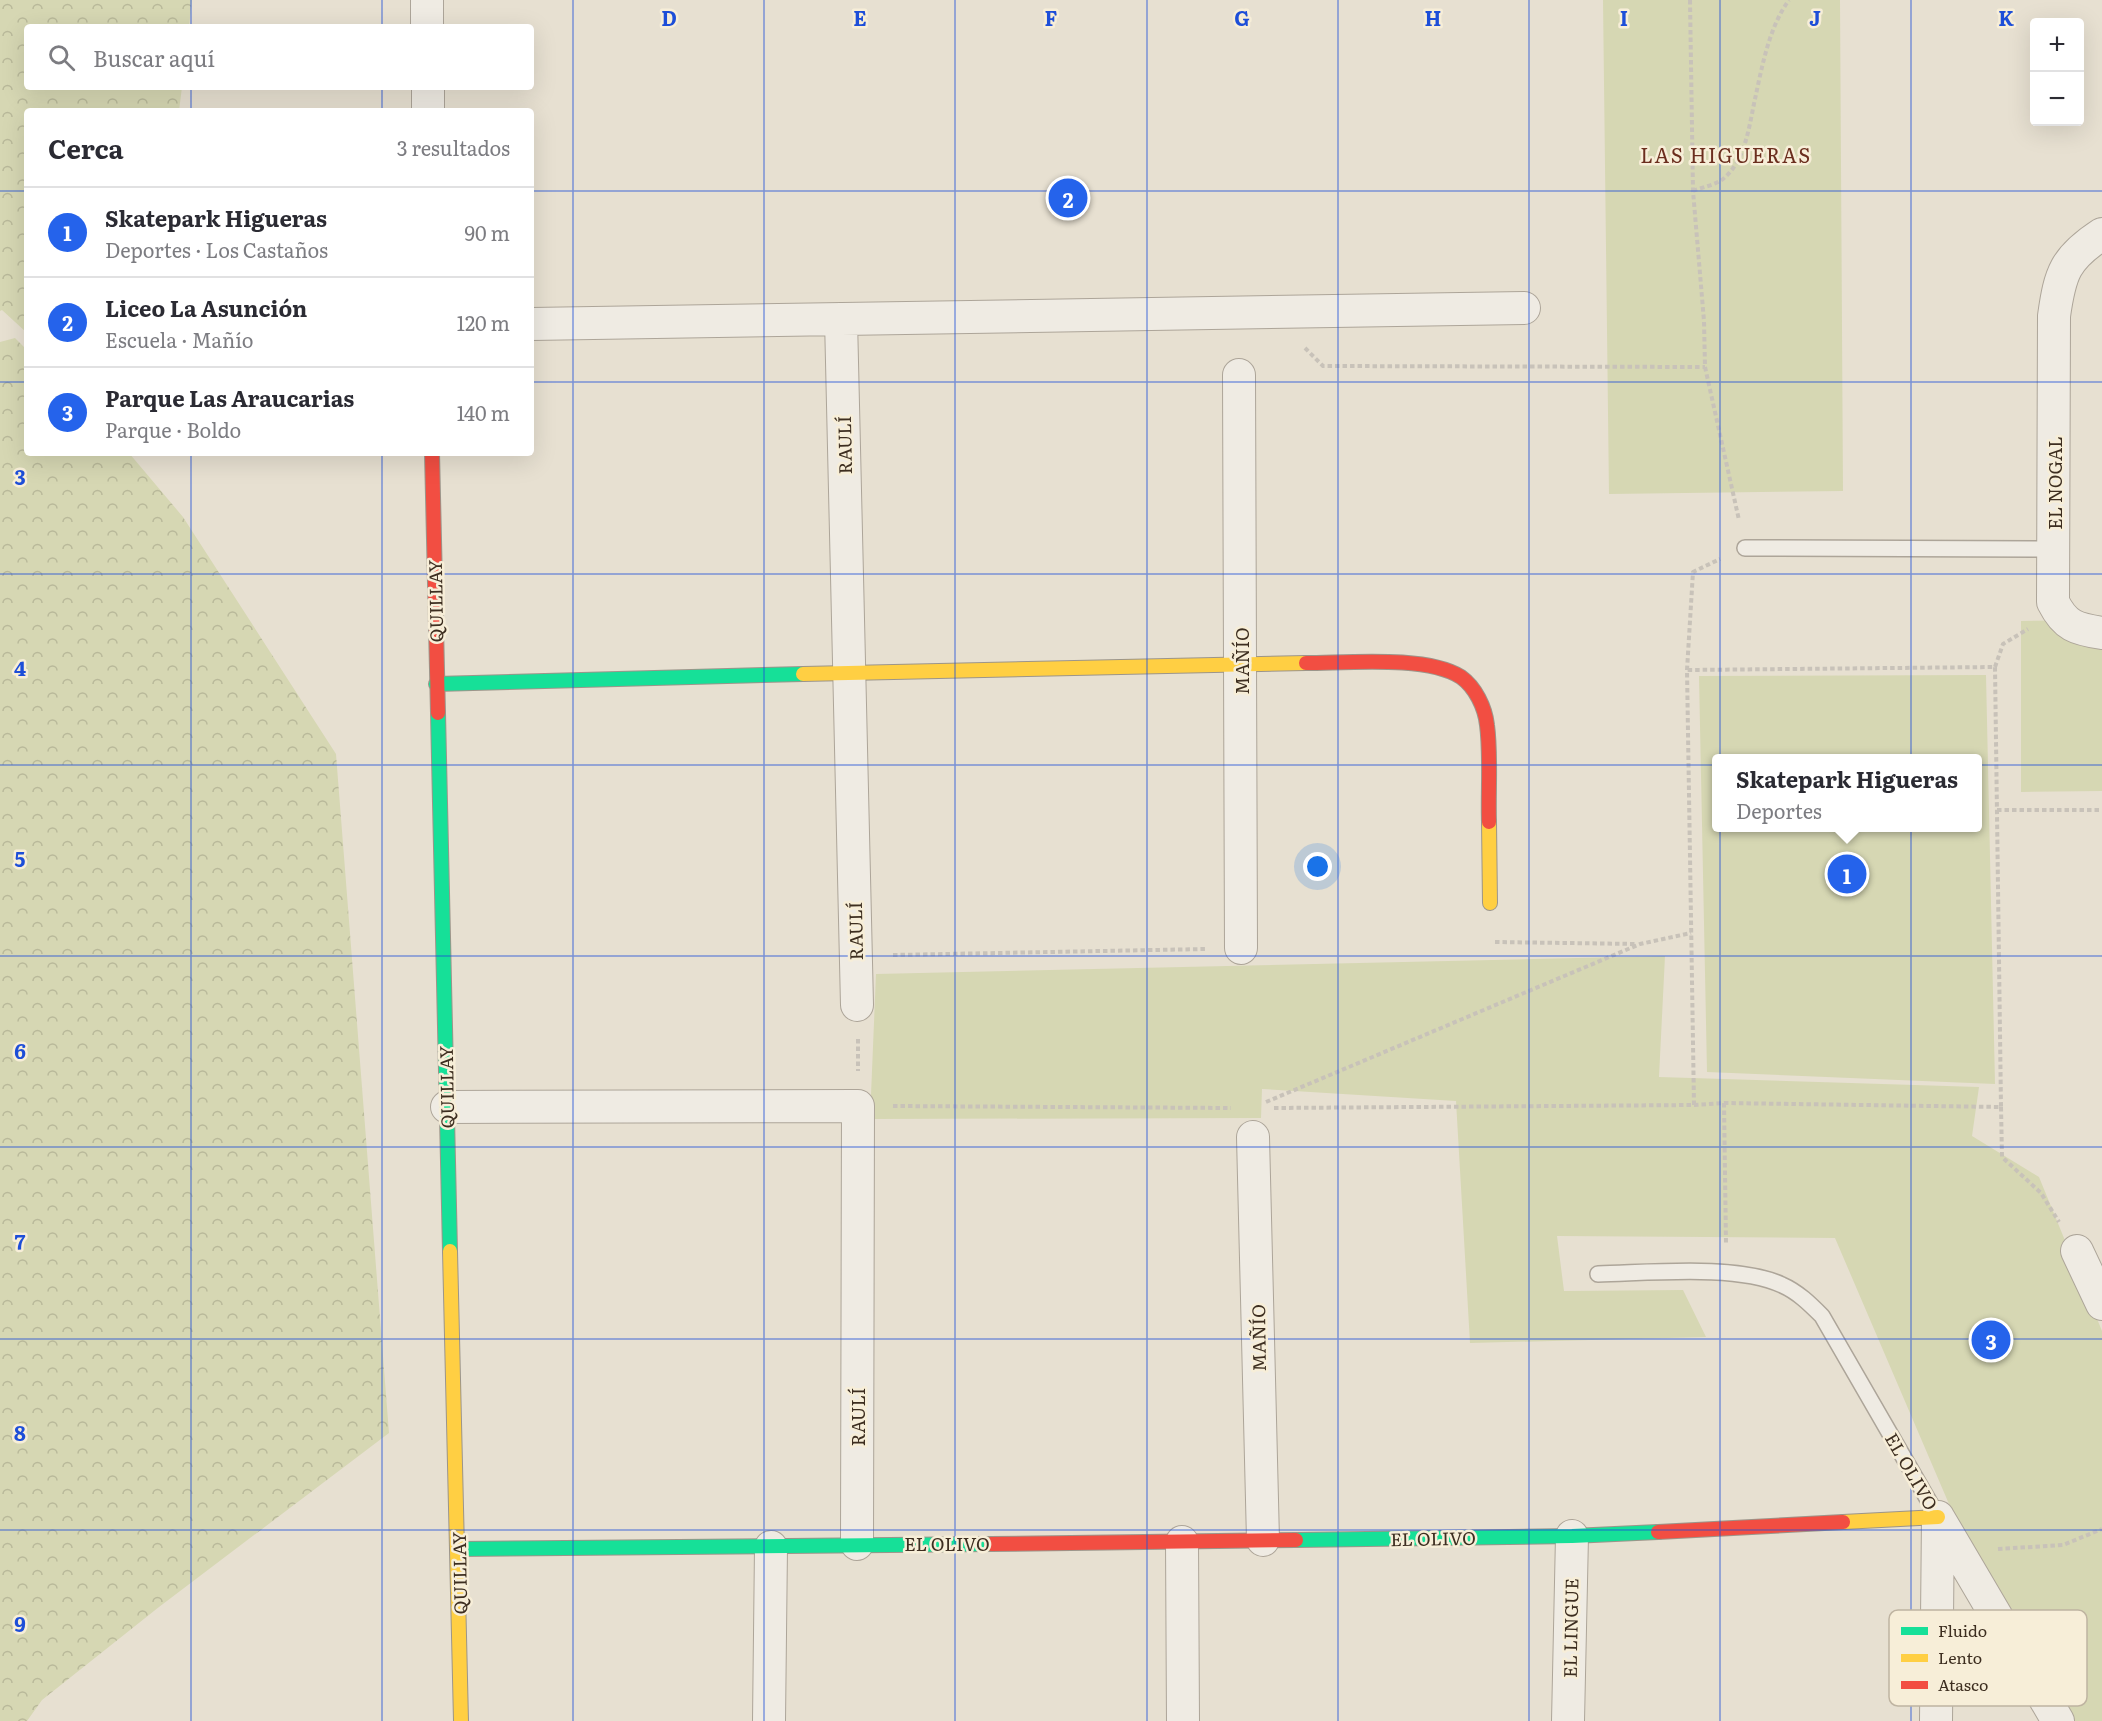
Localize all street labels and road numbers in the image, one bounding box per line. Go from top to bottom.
street label: RAULÍ [830,416,858,474]
street label: EL NOGAL [2041,436,2068,530]
street label: QUILLAY [421,559,449,643]
street label: MAÑÍO [1228,627,1255,695]
street label: RAULÍ [841,902,869,960]
street label: QUILLAY [432,1045,460,1129]
street label: MAÑÍO [1244,1304,1272,1372]
street label: RAULÍ [844,1388,871,1446]
street label: EL OLIVO [1879,1427,1945,1515]
street label: EL OLIVO [1390,1524,1476,1552]
street label: EL OLIVO [904,1530,990,1557]
street label: QUILLAY [445,1531,473,1615]
street label: EL LINGUE [1556,1578,1584,1678]

